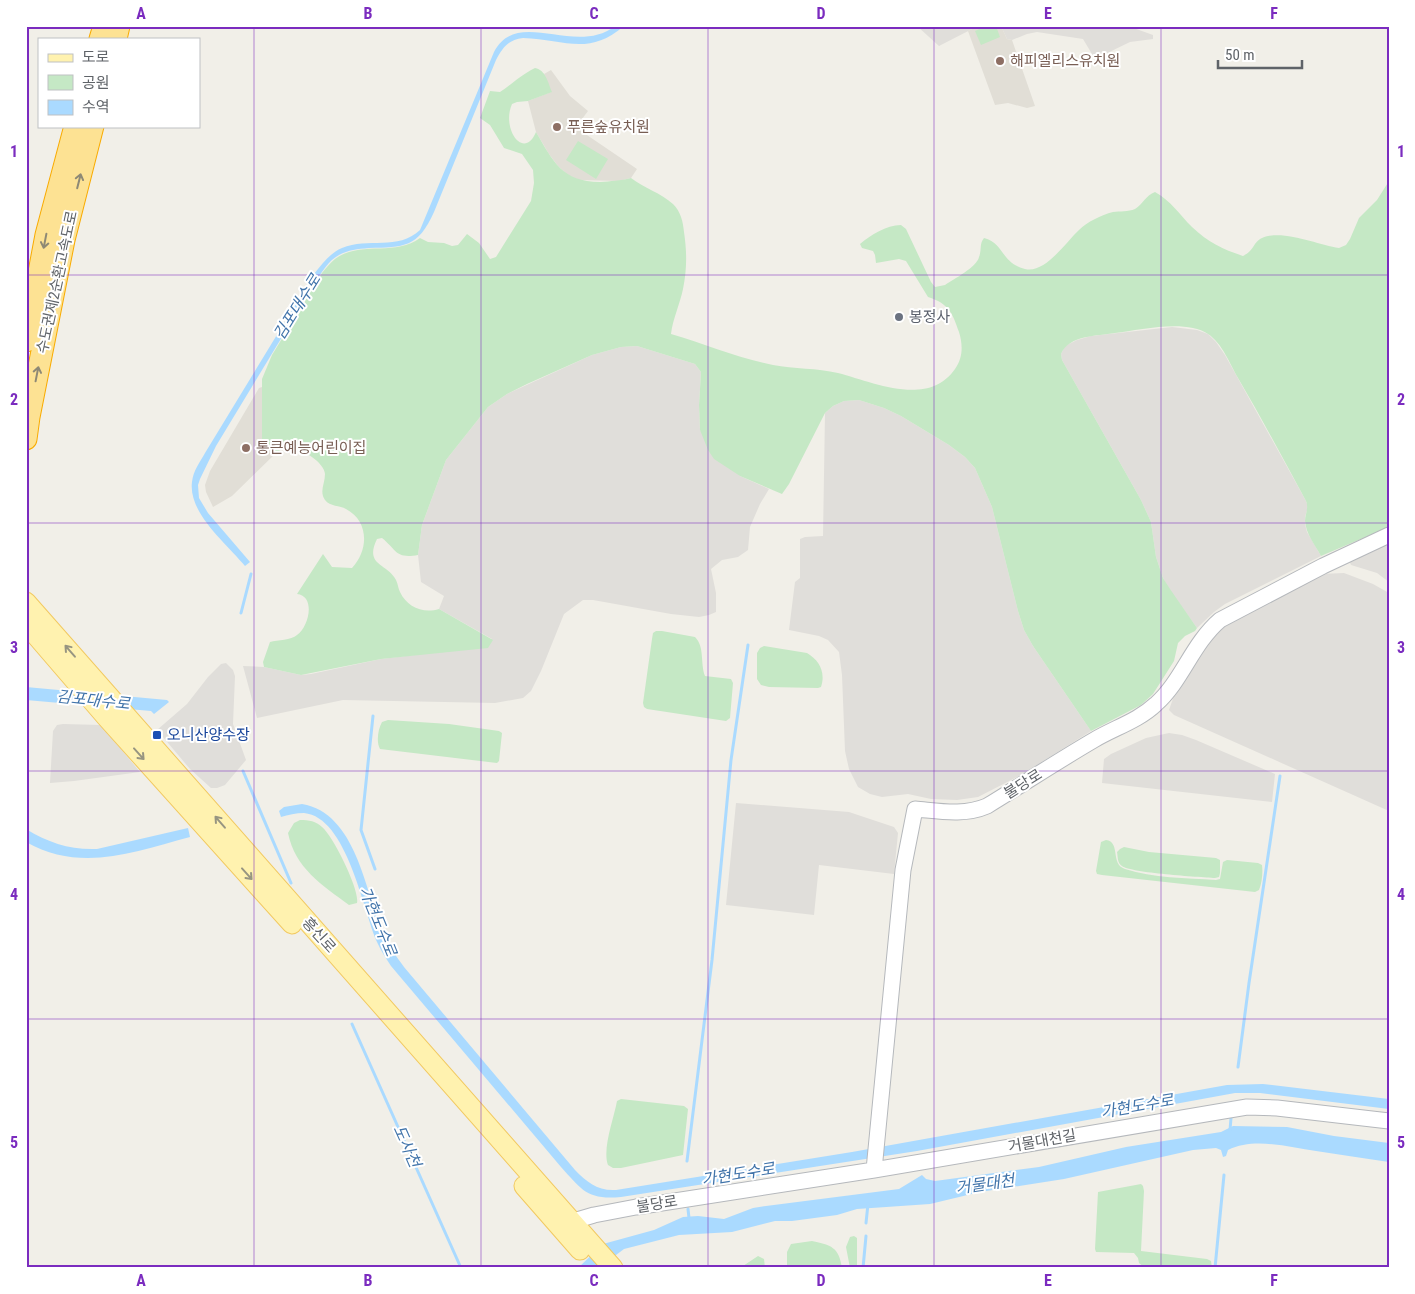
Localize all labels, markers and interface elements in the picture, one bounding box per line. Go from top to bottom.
text: A [136,4,146,23]
text: B [364,4,373,23]
text: C [589,4,599,23]
text: D [816,4,826,23]
text: E [1044,4,1052,23]
text: F [1270,4,1278,23]
legend [38,38,200,128]
scale bar [1218,38,1301,70]
text: 50 m [1225,46,1255,64]
text: 도로 [82,48,110,66]
place label: 해피엘리스유치원 [1010,52,1120,70]
marker: 해피엘리스유치원 [994,55,1006,67]
text: 공원 [82,74,110,92]
text: 수역 [82,98,110,116]
place label: 푸른숲유치원 [567,118,650,136]
marker: 푸른숲유치원 [551,121,563,133]
text: 1 [10,142,18,161]
text: 1 [1397,142,1405,161]
one-way arrow [75,174,84,190]
street label: 수도권제2순환고속도로 [33,209,81,355]
one-way arrow [40,233,50,249]
water label: 김포대수로 [269,270,325,343]
place label: 봉정사 [909,308,951,326]
marker: 봉정사 [893,311,905,323]
one-way arrow [33,367,43,383]
text: 2 [10,390,18,409]
text: 2 [1397,390,1405,409]
place label: 통큰예능어린이집 [256,439,366,457]
marker: 통큰예능어린이집 [240,442,252,454]
text: 3 [10,638,18,657]
text: 3 [1397,638,1405,657]
one-way arrow [64,644,75,657]
water label: 김포대수로 [55,687,132,713]
place label: 오니산양수장 [167,726,250,744]
marker: 오니산양수장 [151,729,163,741]
one-way arrow [133,747,145,760]
street label: 불당로 [1001,765,1045,803]
one-way arrow [215,816,226,829]
one-way arrow [242,868,253,881]
water label: 가현도수로 [355,883,401,960]
text: 4 [10,885,18,904]
text: 4 [1397,885,1405,904]
street label: 흥신로 [298,914,340,956]
water label: 가현도수로 [1099,1090,1176,1122]
water label: 도사천 [389,1122,426,1172]
street label: 거물대천길 [1006,1126,1078,1156]
text: 5 [10,1133,18,1152]
text: 5 [1397,1133,1405,1152]
water label: 가현도수로 [700,1159,777,1189]
water label: 거물대천 [955,1170,1018,1198]
street label: 불당로 [635,1192,679,1216]
text: A [136,1271,146,1290]
text: B [364,1271,373,1290]
text: C [589,1271,599,1290]
text: D [816,1271,826,1290]
text: E [1044,1271,1052,1290]
text: F [1270,1271,1278,1290]

